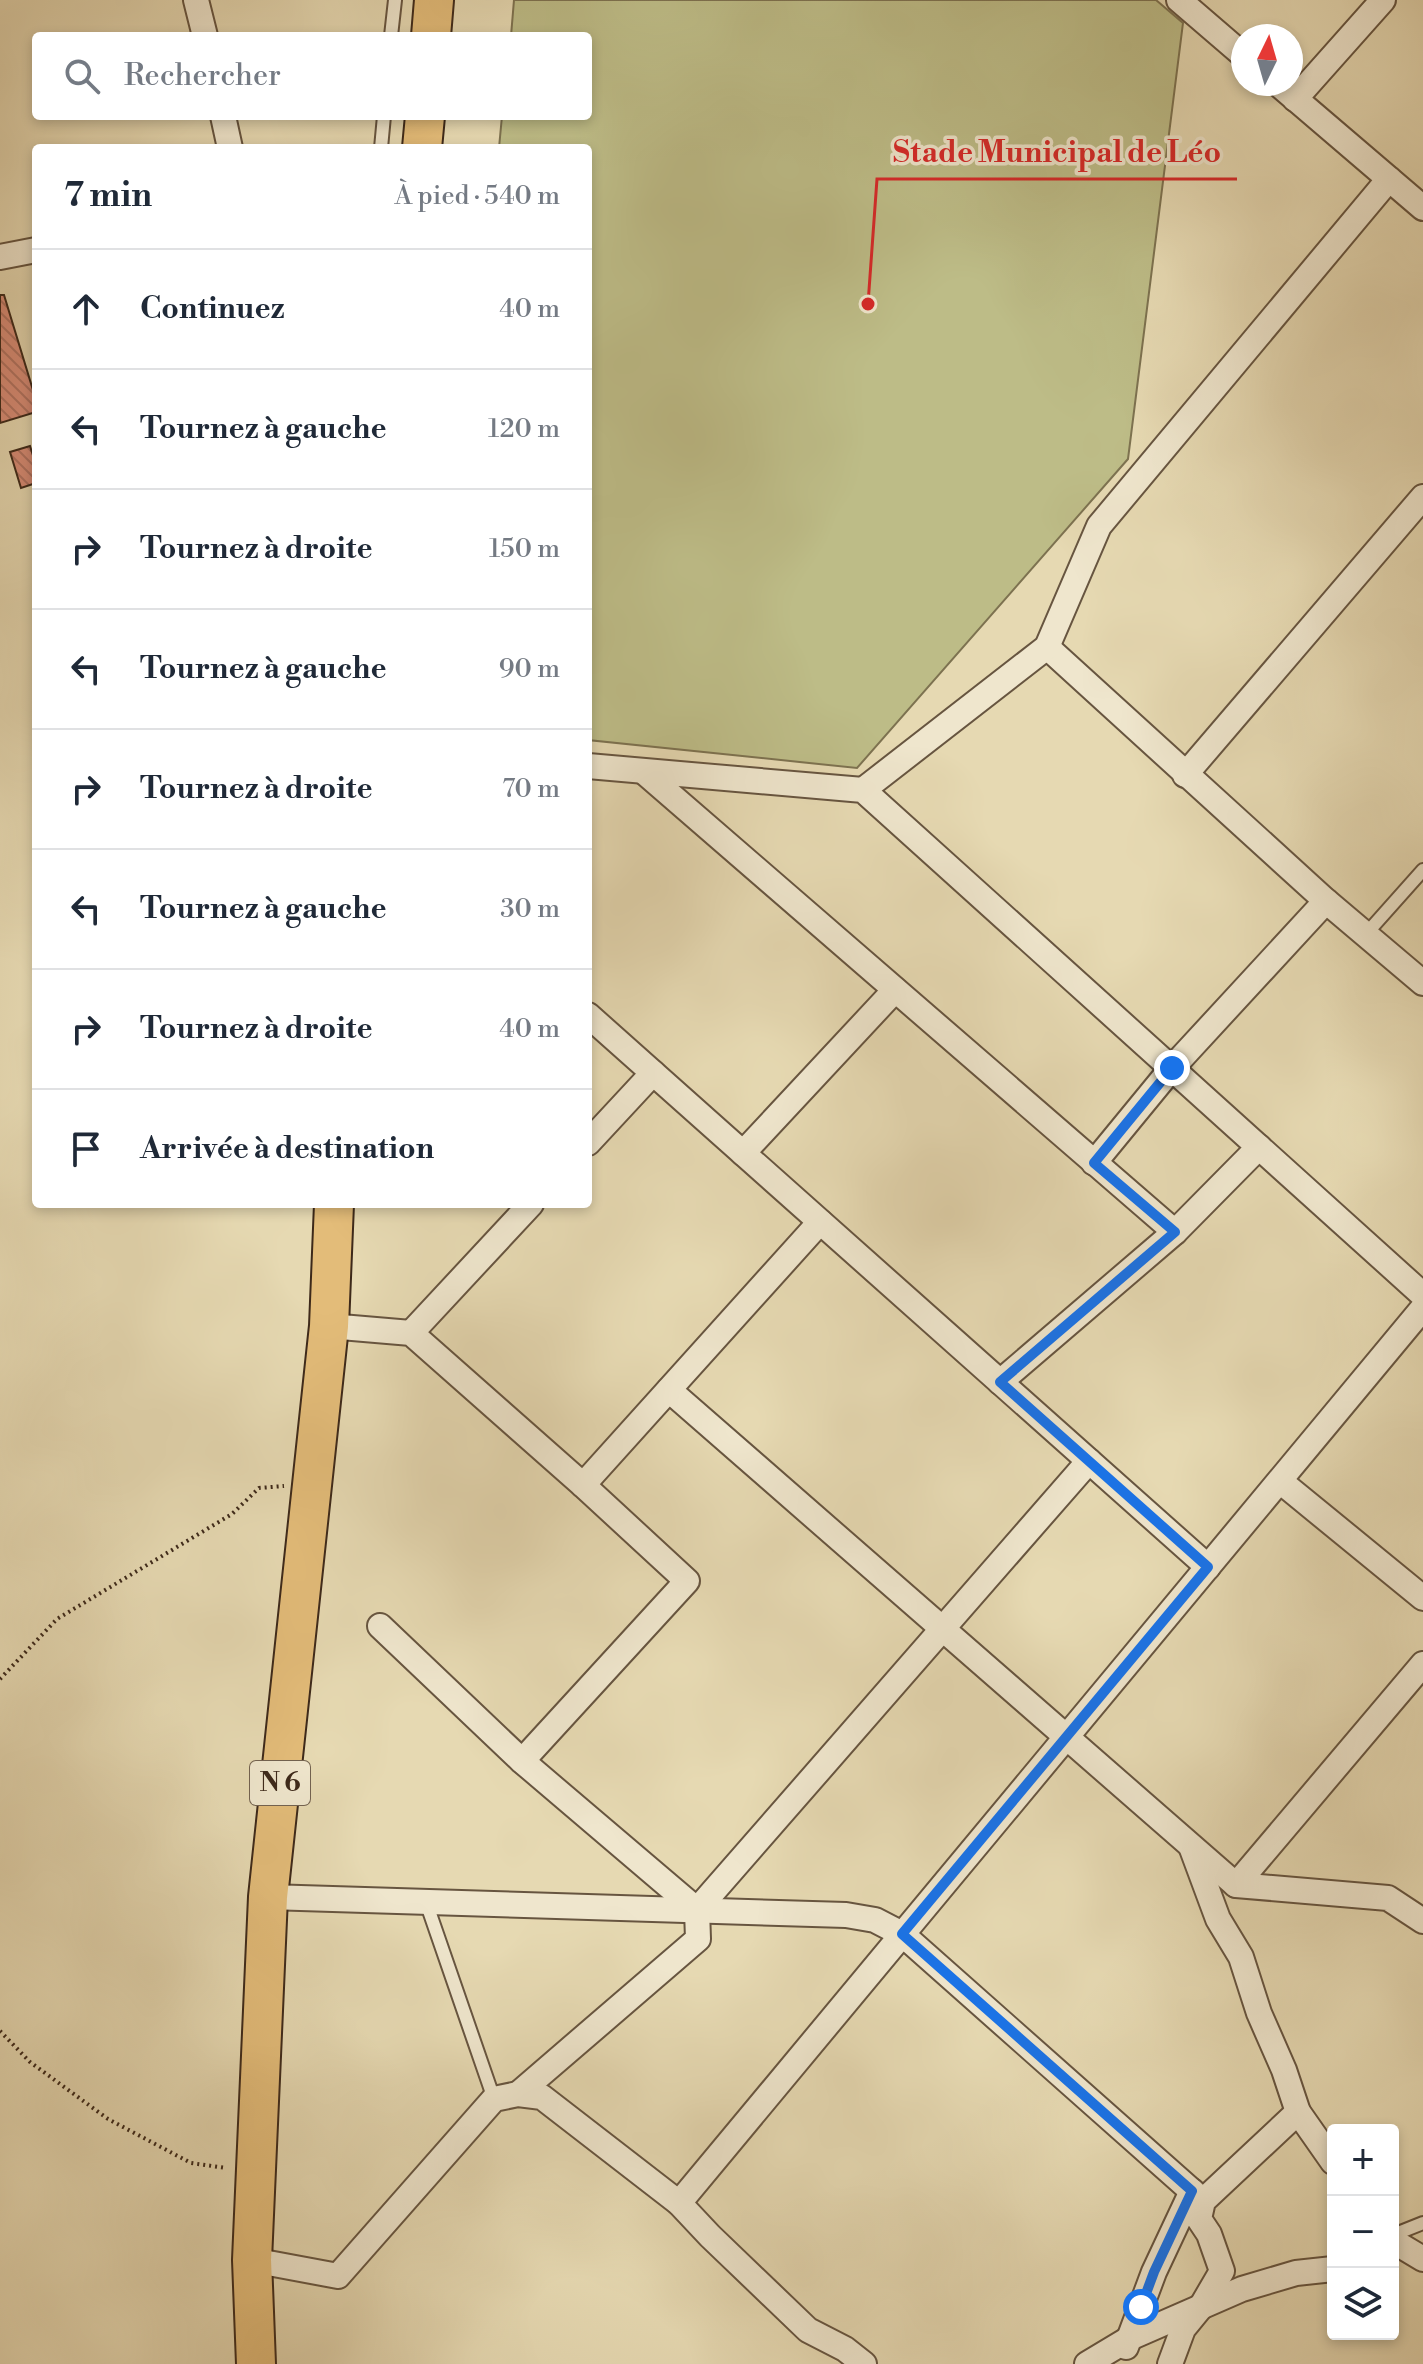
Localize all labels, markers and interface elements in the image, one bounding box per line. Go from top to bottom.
north arrow [1231,24,1303,96]
search box [32,32,592,120]
icon: search [60,54,104,98]
text: Rechercher [124,57,281,95]
callout: Stade Municipal de Léo [877,125,1237,179]
text: Stade Municipal de Léo [893,134,1221,172]
text: 7 min [64,175,152,217]
text: À pied · 540 m [395,180,560,212]
icon: ahead [64,287,108,331]
text: Continuez [140,290,285,328]
text: 40 m [499,293,560,325]
icon: left [64,407,108,451]
text: Tournez à gauche [140,410,387,448]
text: 120 m [488,413,560,445]
icon: right [64,527,108,571]
text: Tournez à droite [140,530,373,568]
text: 150 m [489,533,560,565]
icon: left [64,647,108,691]
text: Tournez à gauche [140,650,387,688]
text: 90 m [499,653,560,685]
icon: right [64,767,108,811]
text: Tournez à droite [140,770,373,808]
text: 70 m [502,773,560,805]
icon: left [64,887,108,931]
text: Tournez à gauche [140,890,387,928]
text: 30 m [500,893,560,925]
icon: right [64,1007,108,1051]
text: Tournez à droite [140,1010,373,1048]
text: 40 m [499,1013,560,1045]
route end [1154,1050,1190,1086]
icon: arrive [64,1127,108,1171]
text: Arrivée à destination [140,1130,434,1168]
road number: N 6 [250,1761,310,1805]
map controls [1327,2124,1399,2340]
button: + [1327,2124,1399,2196]
button: − [1327,2196,1399,2268]
button: layers [1327,2268,1399,2340]
route start [1123,2289,1159,2325]

